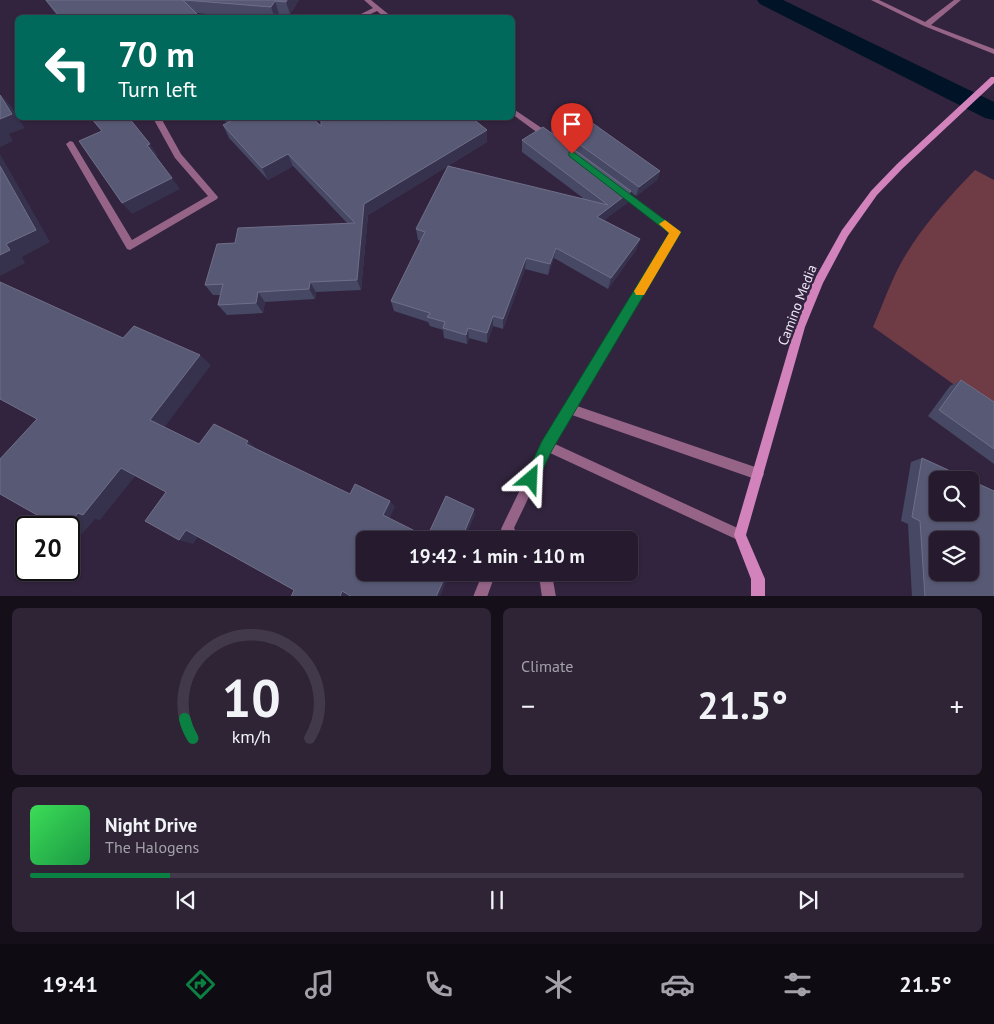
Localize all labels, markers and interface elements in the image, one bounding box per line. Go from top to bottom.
text: 70 m [118,31,195,77]
icon: left [35,35,100,100]
text: Turn left [118,75,197,103]
pin [551,103,593,154]
icon: arrive [558,110,586,138]
street label: Camino Media [773,262,821,348]
position arrow [504,452,556,504]
map controls [929,471,979,581]
button: search [929,471,979,521]
speed limit sign: 20 [15,516,80,581]
button: layers [929,531,979,581]
text: 19:42 · 1 min · 110 m [409,544,585,568]
text: Climate [521,656,573,676]
text: 10 [222,664,281,731]
text: 21.5° [697,680,788,729]
text: − [521,687,535,724]
text: + [950,687,964,724]
text: km/h [232,725,271,748]
text: Night Drive [105,813,197,837]
text: The Halogens [105,837,199,857]
icon: previous [172,886,200,914]
icon: pause [483,886,511,914]
icon: next [794,886,822,914]
icon: directions [183,967,218,1002]
icon: music [302,967,337,1002]
icon: phone [421,967,456,1002]
icon: climate [541,967,576,1002]
icon: car [660,967,695,1002]
icon: filters [780,967,815,1002]
text: 19:41 [42,970,98,998]
text: 21.5° [899,970,952,998]

